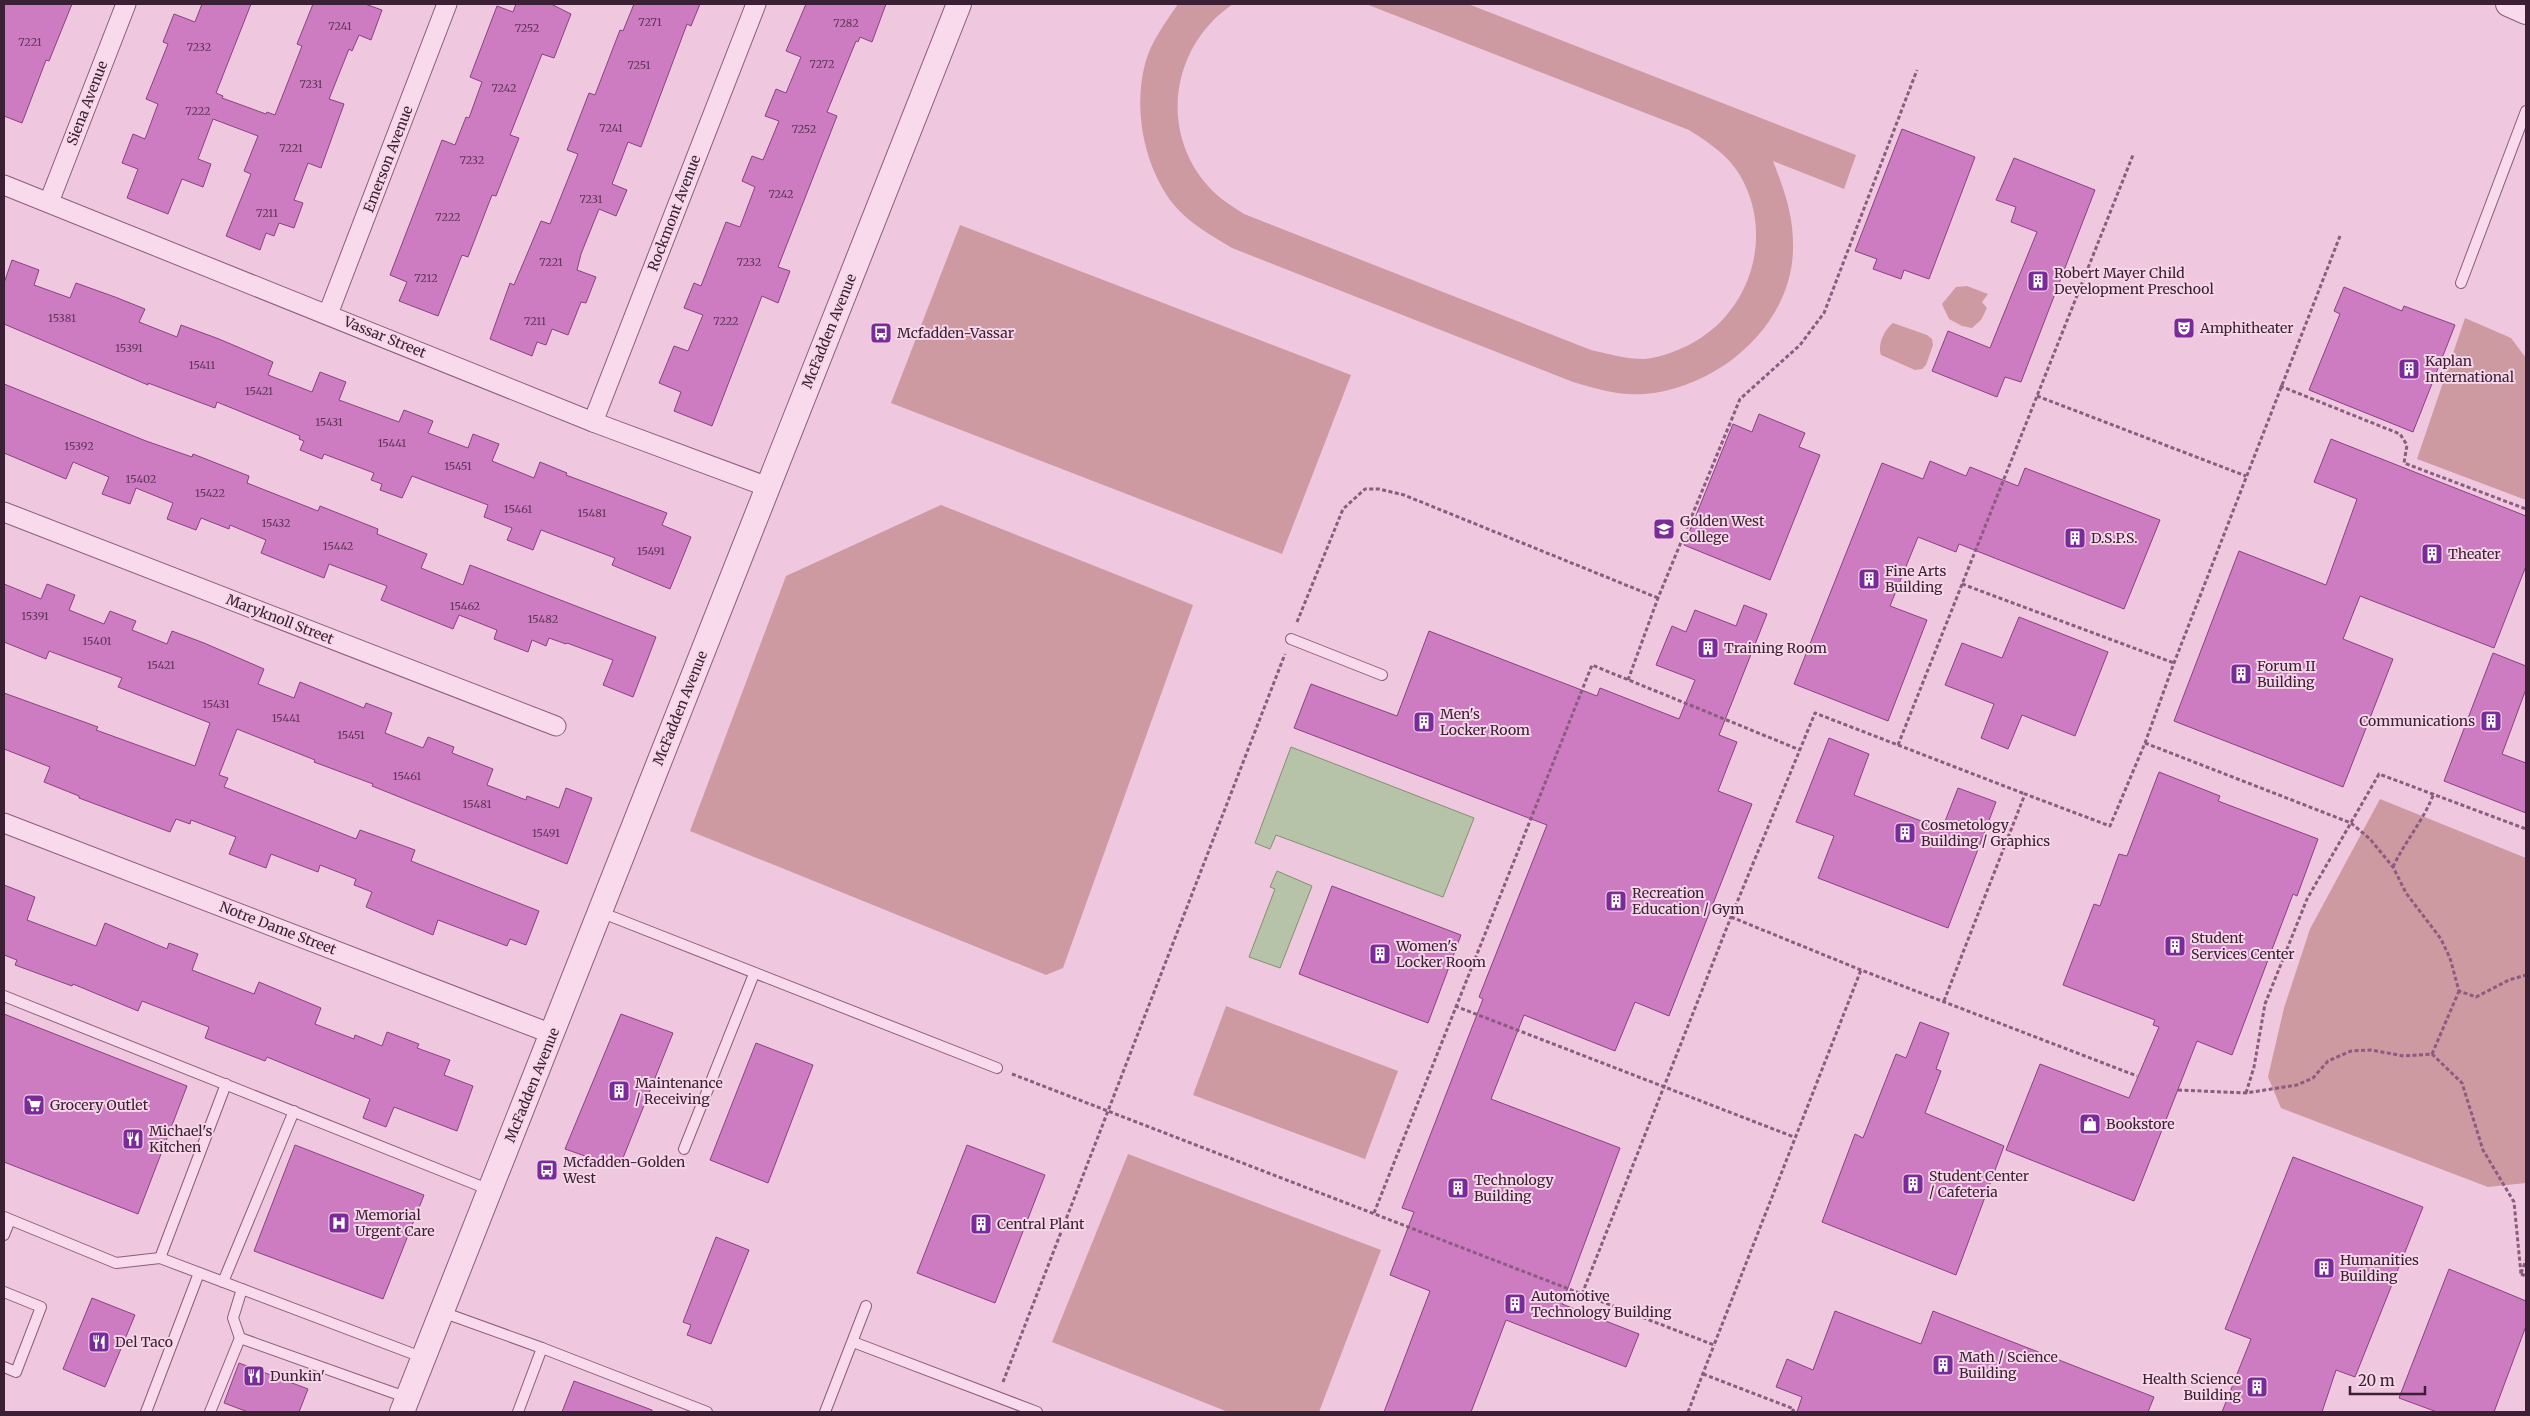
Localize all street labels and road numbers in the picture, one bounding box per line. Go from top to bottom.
street label: Siena Avenue [63,58,111,148]
street label: Emerson Avenue [359,103,417,215]
street label: Rockmont Avenue [644,152,704,274]
street label: McFadden Avenue [798,271,860,391]
street label: Vassar Street [340,312,429,362]
street label: Maryknoll Street [224,590,337,648]
street label: McFadden Avenue [649,648,711,768]
street label: Notre Dame Street [217,897,339,959]
street label: McFadden Avenue [501,1025,563,1145]

